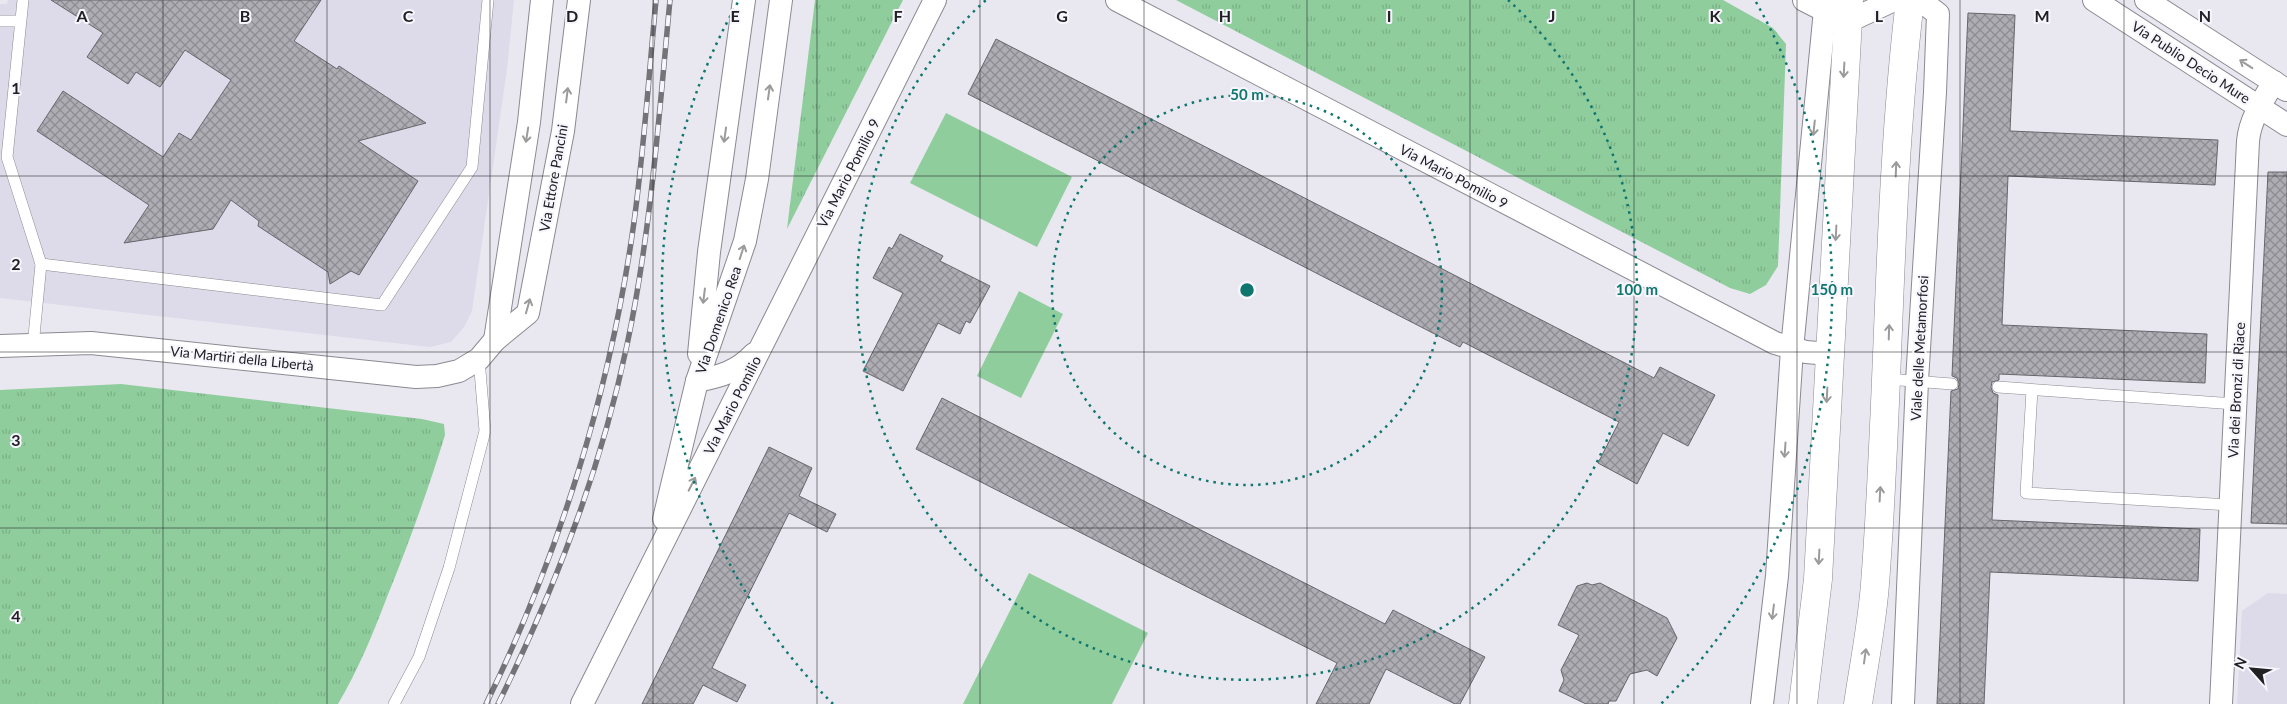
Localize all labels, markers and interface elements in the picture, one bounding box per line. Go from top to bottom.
text: A [75,6,88,25]
text: B [240,6,250,25]
text: C [403,6,414,25]
text: D [566,6,578,25]
text: E [730,6,740,25]
text: F [893,6,903,25]
text: G [1056,6,1068,25]
text: H [1219,6,1231,25]
text: I [1387,6,1391,25]
text: J [1549,6,1555,25]
text: K [1710,6,1722,25]
text: L [1875,6,1884,25]
text: M [2034,6,2050,25]
text: N [2199,6,2211,25]
street label: Via Publio Decio Mure [2129,17,2253,107]
one-way arrow [2239,59,2253,69]
one-way arrow [1840,62,1849,78]
text: 1 [11,78,21,97]
one-way arrow [764,84,774,100]
text: 50 m [1230,85,1264,103]
one-way arrow [562,88,572,104]
street label: Via Mario Pomilio 9 [813,116,883,230]
one-way arrow [1809,120,1819,136]
street label: Via Ettore Pancini [535,123,571,233]
one-way arrow [522,127,532,143]
one-way arrow [720,127,730,143]
street label: Via Mario Pomilio 9 [1397,140,1511,212]
one-way arrow [1892,162,1901,178]
one-way arrow [1831,224,1840,240]
one-way arrow [738,245,747,260]
text: 2 [11,254,21,273]
street label: Via Domenico Rea [692,264,744,376]
street label: Viale delle Metamorfosi [1907,275,1931,421]
text: 100 m [1616,280,1658,298]
text: 150 m [1811,280,1853,298]
centre of rings [1238,281,1256,299]
one-way arrow [699,288,709,304]
one-way arrow [524,299,534,315]
street label: Via dei Bronzi di Riace [2224,322,2248,458]
one-way arrow [1885,324,1894,340]
street label: Via Martiri della Libertà [169,342,315,374]
street label: Via Mario Pomilio [700,353,764,457]
one-way arrow [1823,387,1832,403]
text: 3 [11,430,21,449]
one-way arrow [1781,442,1790,458]
one-way arrow [688,477,697,492]
one-way arrow [1876,486,1885,502]
one-way arrow [1815,549,1824,565]
one-way arrow [1768,603,1778,619]
text: 4 [11,606,21,625]
north arrow [2227,644,2277,694]
one-way arrow [1860,648,1870,664]
text: N [2230,654,2250,672]

